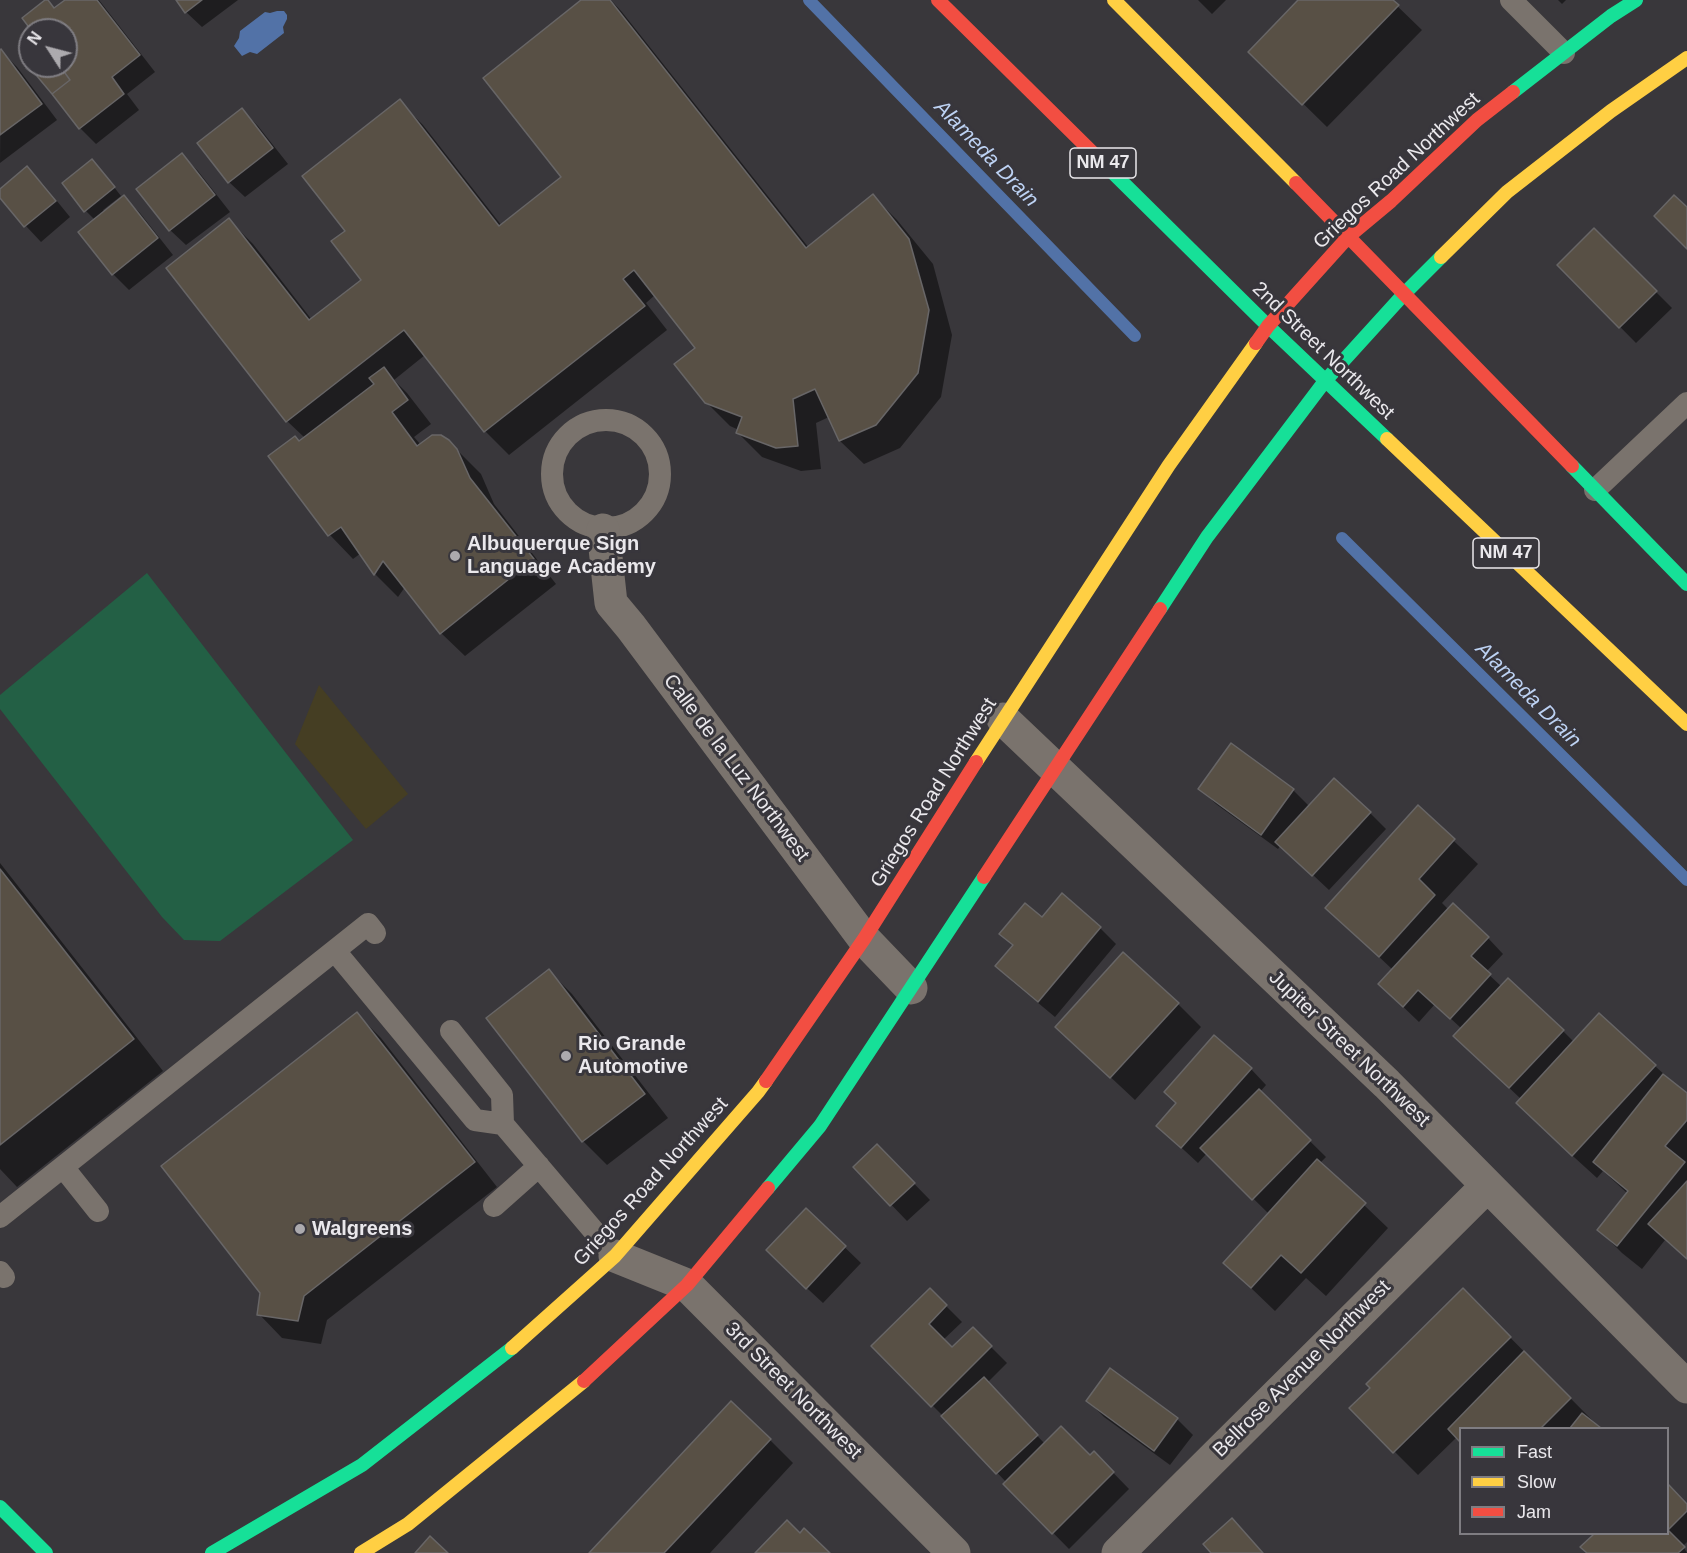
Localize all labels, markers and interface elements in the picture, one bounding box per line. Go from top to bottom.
north arrow [18,18,78,78]
text: N [24,29,45,48]
street label: Griegos Road Northwest [1309,88,1485,254]
water label: Alameda Drain [929,95,1043,213]
road number: NM 47 [1070,148,1136,178]
street label: 2nd Street Northwest [1247,277,1399,425]
place label: Albuquerque Sign Language Academy [467,532,656,579]
road number: NM 47 [1473,538,1539,568]
marker: Albuquerque Sign Language Academy [448,549,462,563]
water label: Alameda Drain [1470,637,1586,753]
street label: Calle de la Luz Northwest [658,670,814,866]
street label: Griegos Road Northwest [866,694,1002,892]
street label: Jupiter Street Northwest [1264,966,1434,1132]
place label: Rio Grande Automotive [578,1032,688,1079]
marker: Rio Grande Automotive [559,1049,573,1063]
street label: Griegos Road Northwest [569,1093,733,1271]
place label: Walgreens [312,1217,412,1241]
marker: Walgreens [293,1222,307,1236]
street label: Bellrose Avenue Northwest [1208,1275,1396,1463]
street label: 3rd Street Northwest [720,1318,866,1464]
legend [1459,1427,1669,1535]
text: Fast [1517,1442,1552,1462]
text: Slow [1517,1472,1556,1492]
text: Jam [1517,1502,1551,1522]

